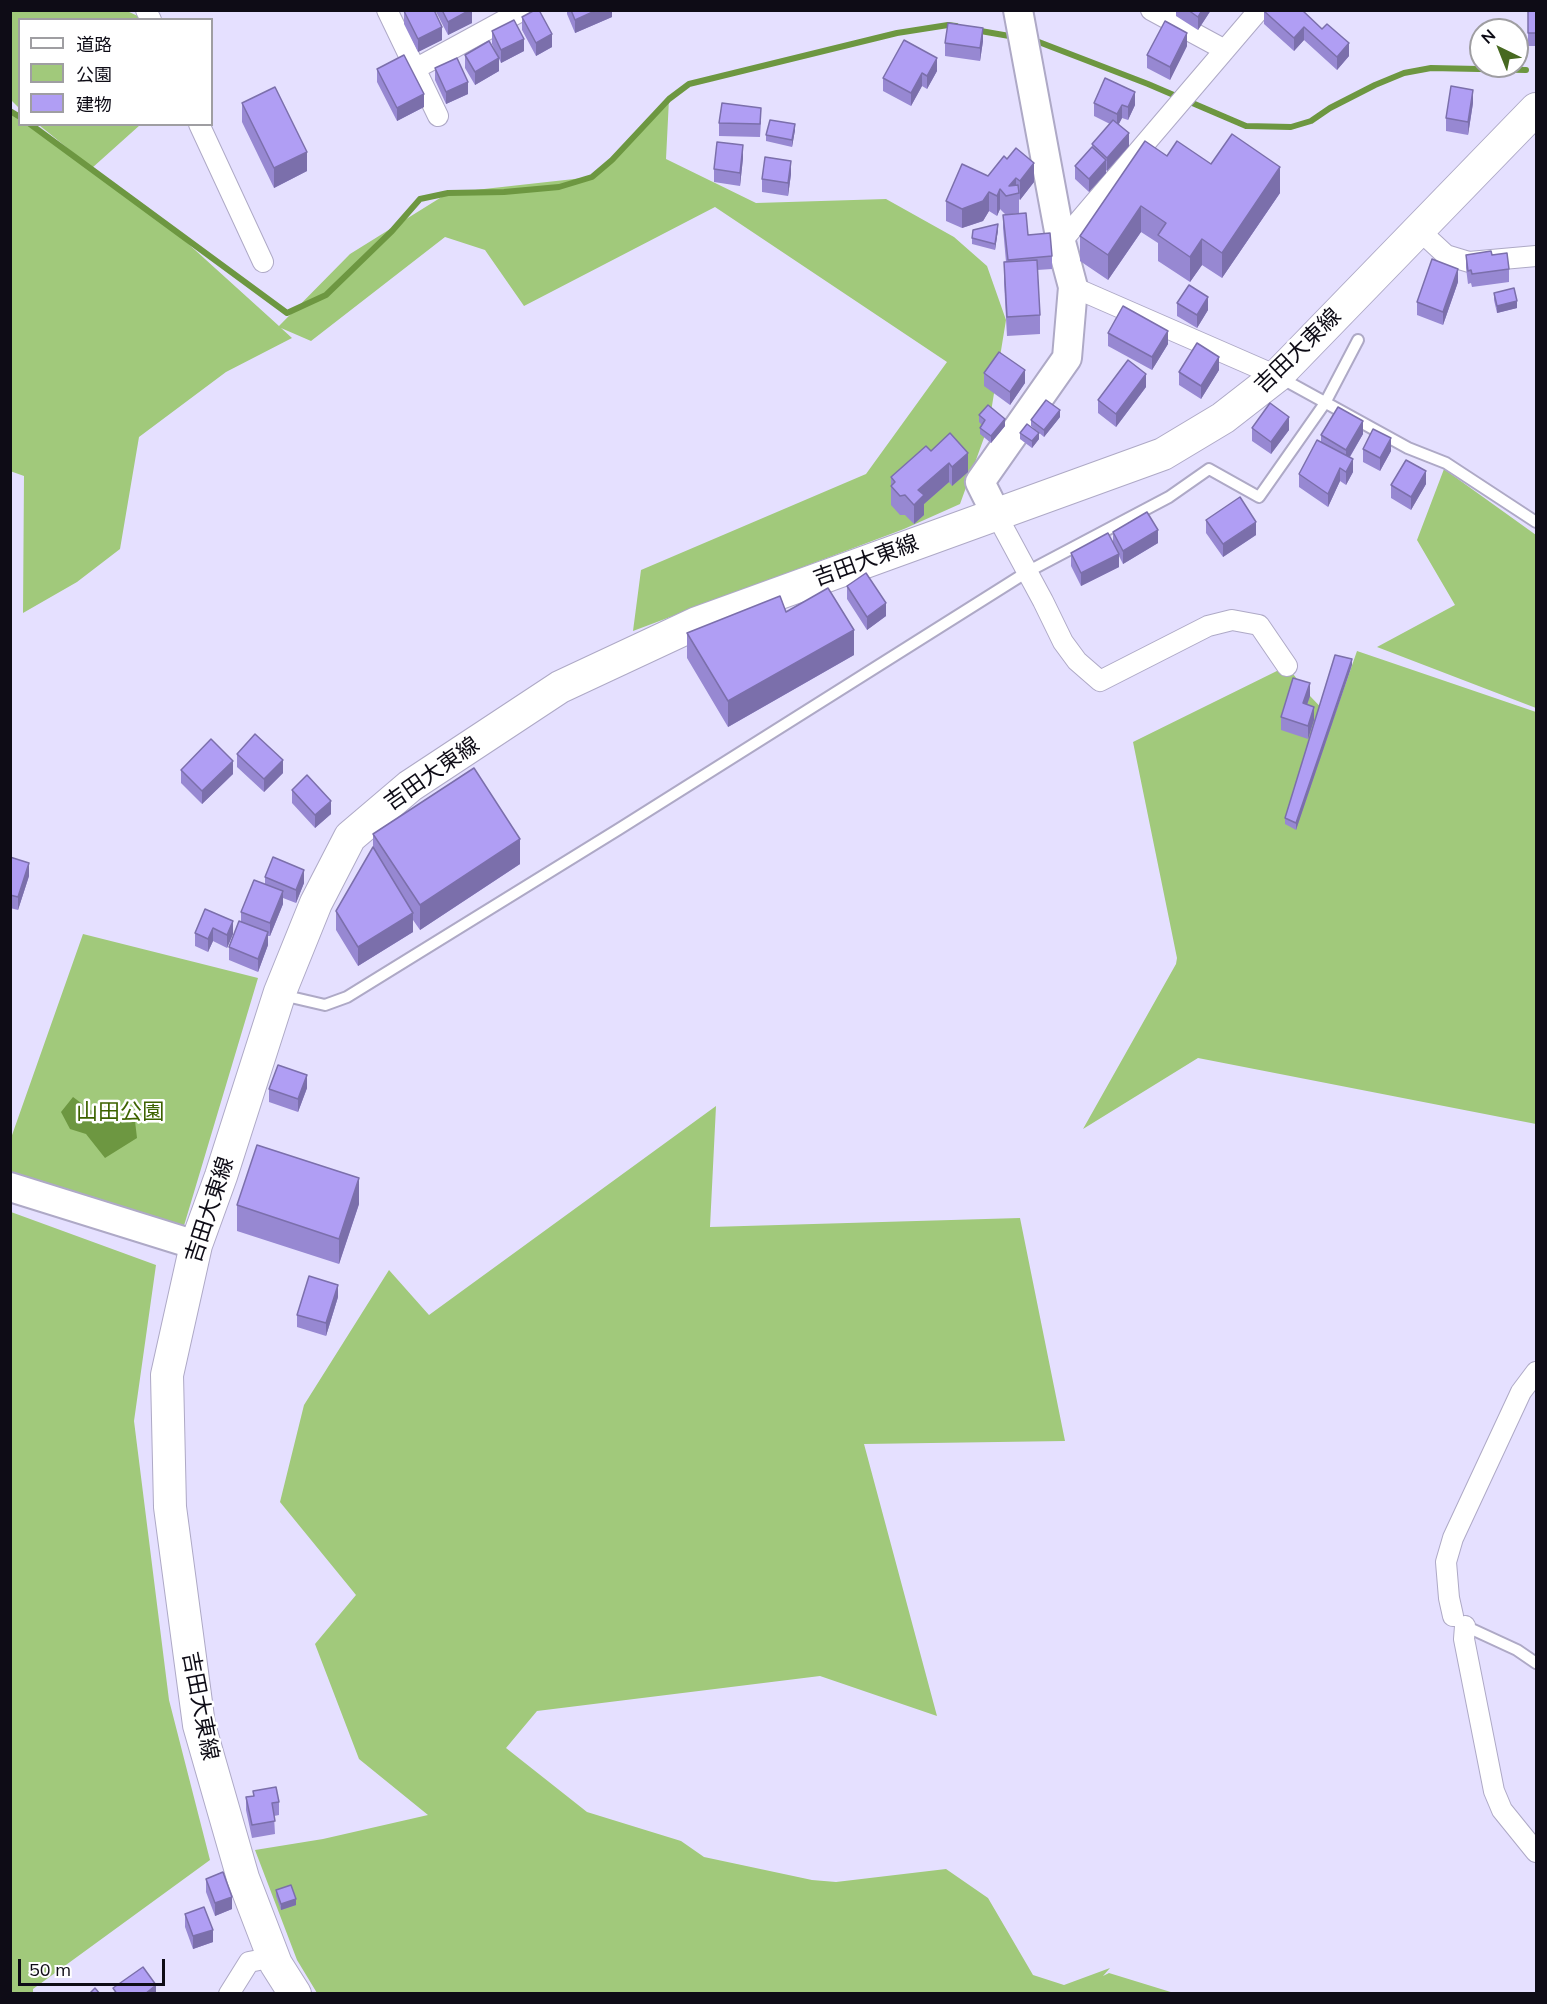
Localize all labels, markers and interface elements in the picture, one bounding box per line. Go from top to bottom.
legend [18,18,213,126]
north arrow [1469,18,1529,78]
text: N [1477,25,1499,48]
text: 道路 [76,33,112,56]
text: 公園 [76,63,112,86]
text: 建物 [76,93,112,116]
street label: 吉田大東線 [1249,303,1347,399]
street label: 吉田大東線 [810,530,922,592]
street label: 吉田大東線 [379,732,485,816]
park label: 山田公園 [76,1099,164,1125]
street label: 吉田大東線 [180,1154,240,1266]
street label: 吉田大東線 [177,1649,223,1763]
scale bar [21,1947,168,1985]
text: 50 m [29,1958,71,1981]

